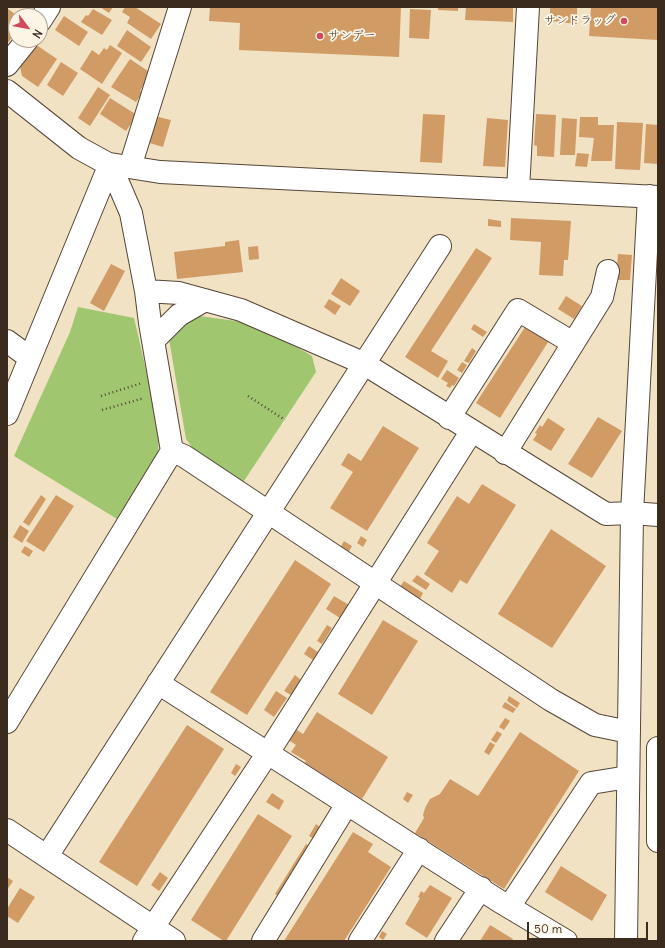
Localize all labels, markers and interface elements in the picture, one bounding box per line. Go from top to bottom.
north arrow [8,8,48,48]
place label: サンドラッグ [544,14,616,28]
marker: サンドラッグ [619,16,629,26]
text: N [29,27,45,41]
place label: サンデー [328,29,376,43]
marker: サンデー [315,31,325,41]
scale bar [529,914,650,940]
text: 50 m [534,921,562,936]

